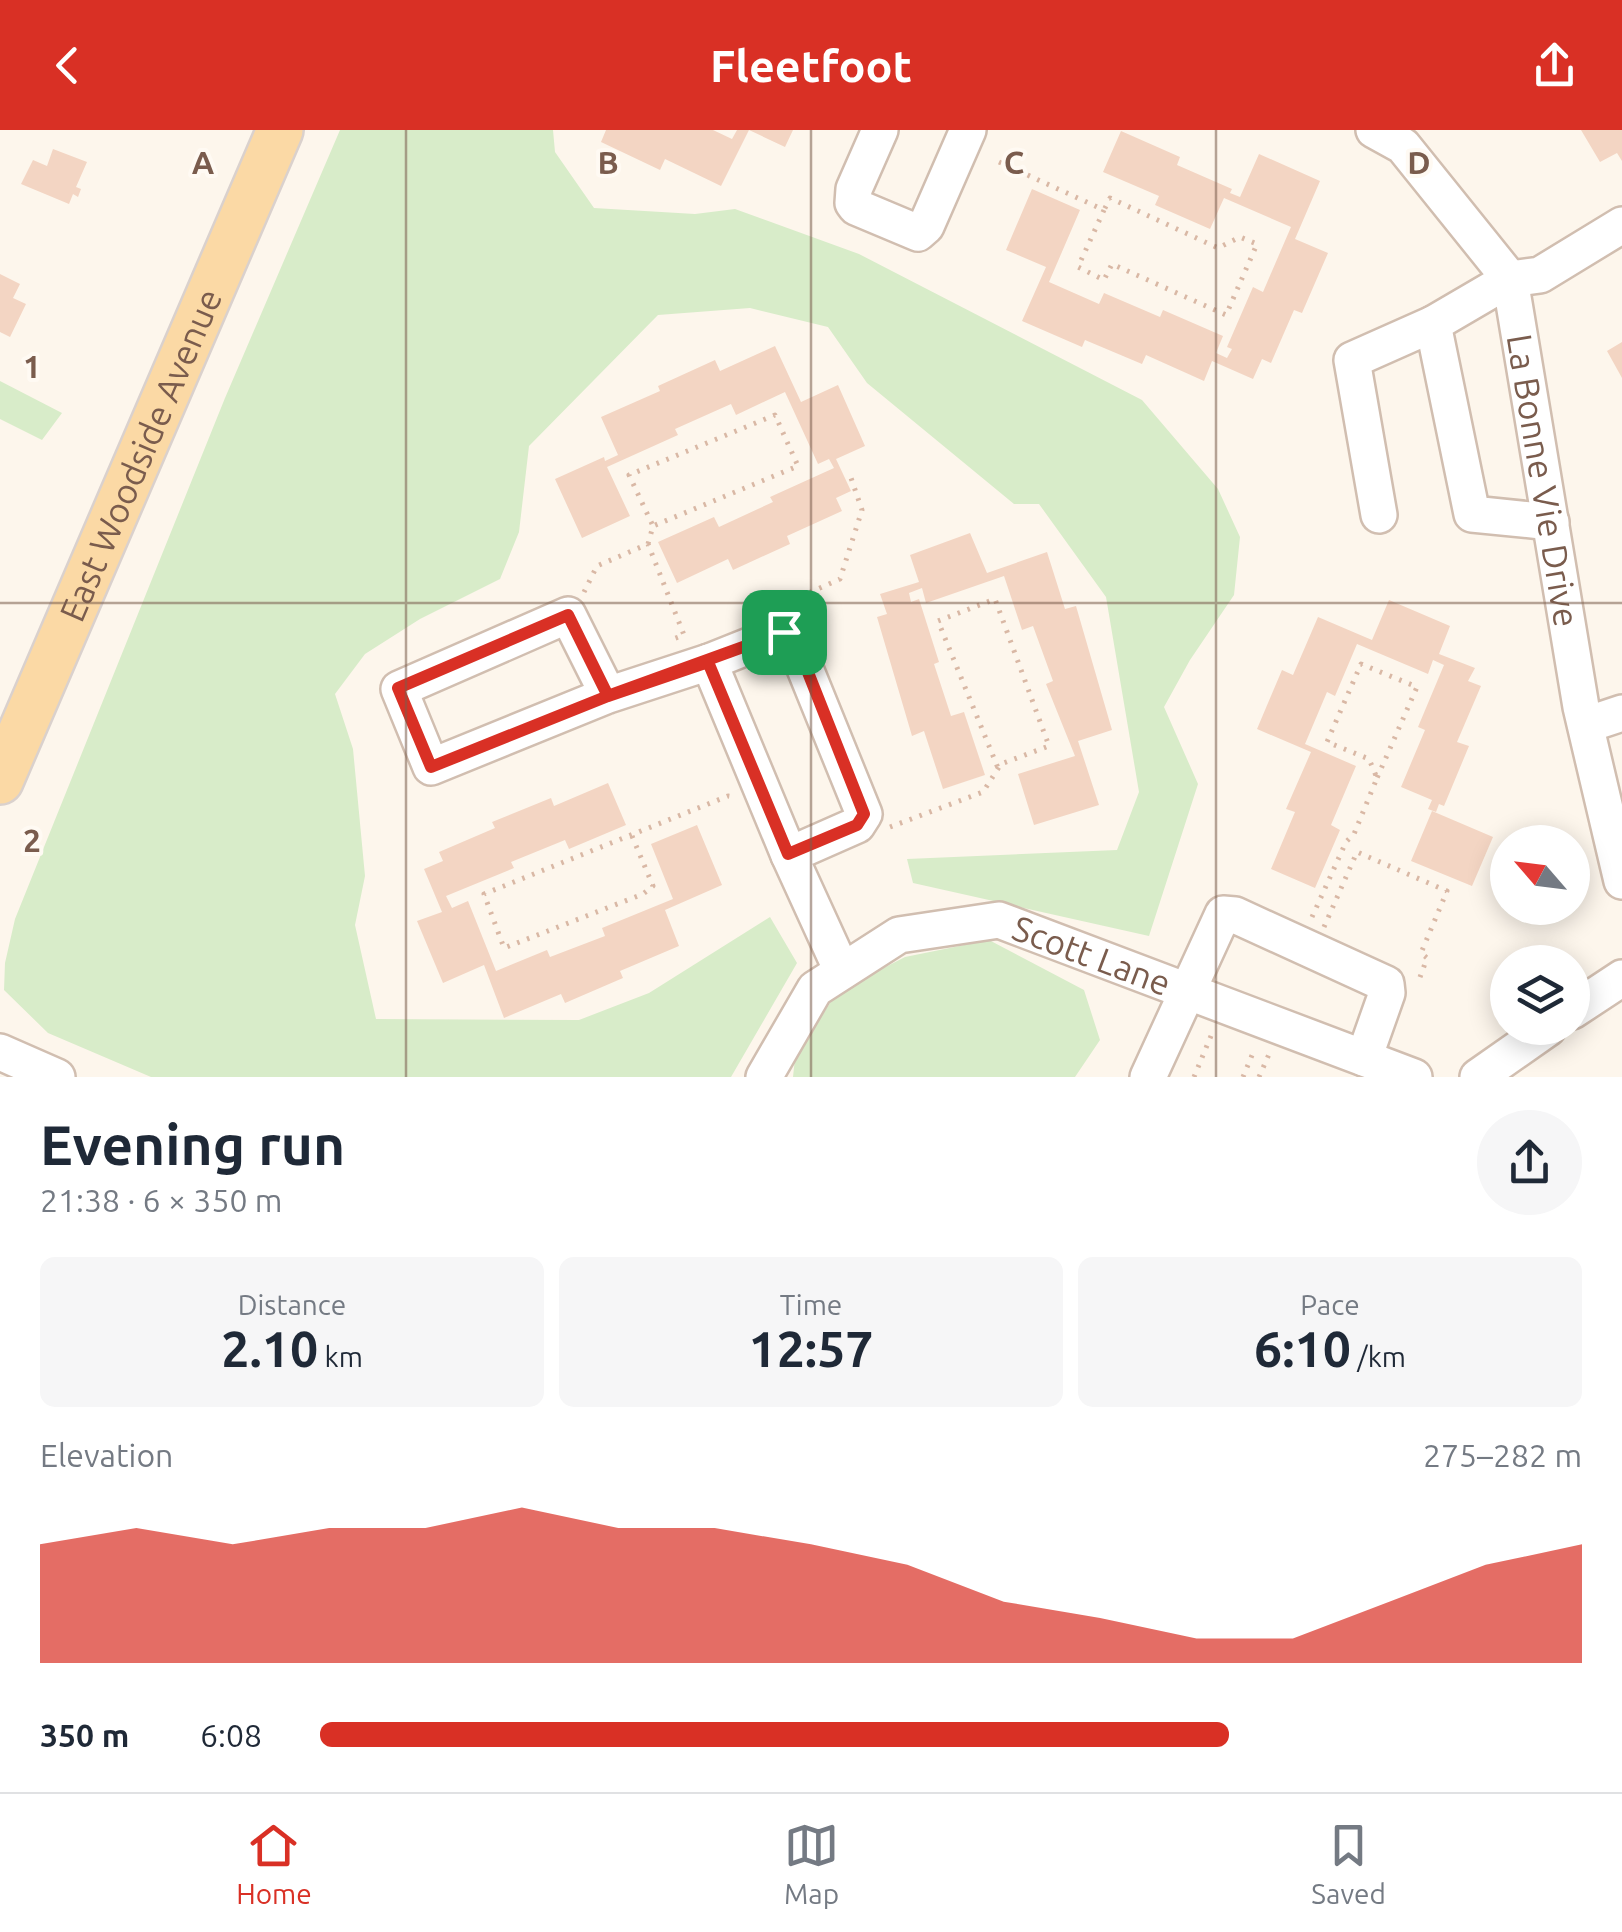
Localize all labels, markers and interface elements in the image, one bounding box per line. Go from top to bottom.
icon: back [40,38,95,93]
icon: share [1527,38,1582,93]
text: Fleetfoot [710,40,912,91]
text: A [192,144,215,180]
text: B [597,144,619,180]
text: C [1004,144,1024,180]
text: D [1407,144,1431,180]
street label: East Woodside Avenue [51,283,229,627]
street label: La Bonne Vie Drive [1499,331,1587,630]
text: 1 [23,348,41,384]
pin [742,590,827,675]
icon: arrive [757,605,812,660]
text: 2 [23,822,41,858]
north arrow [1490,825,1590,925]
map controls [1490,825,1590,1045]
street label: Scott Lane [1007,907,1176,1003]
button: layers [1490,945,1590,1045]
button: share [1477,1110,1582,1215]
text: Evening run [40,1114,345,1175]
text: 21:38 · 6 × 350 m [40,1182,282,1218]
text: Distance [238,1289,346,1320]
text: Time [780,1289,842,1320]
text: Pace [1300,1289,1360,1320]
text: 2.10 [221,1320,318,1376]
text: 12:57 [748,1320,874,1376]
text: 6:10 [1254,1320,1351,1376]
text: km [318,1341,363,1372]
text: /km [1351,1341,1406,1372]
text: Elevation [40,1437,173,1473]
text: 275–282 m [1423,1437,1582,1473]
text: 350 m [40,1717,129,1753]
text: 6:08 [200,1717,262,1753]
tab: Home [236,1818,312,1909]
tab: Map [784,1818,839,1909]
tab: Saved [1311,1818,1386,1909]

